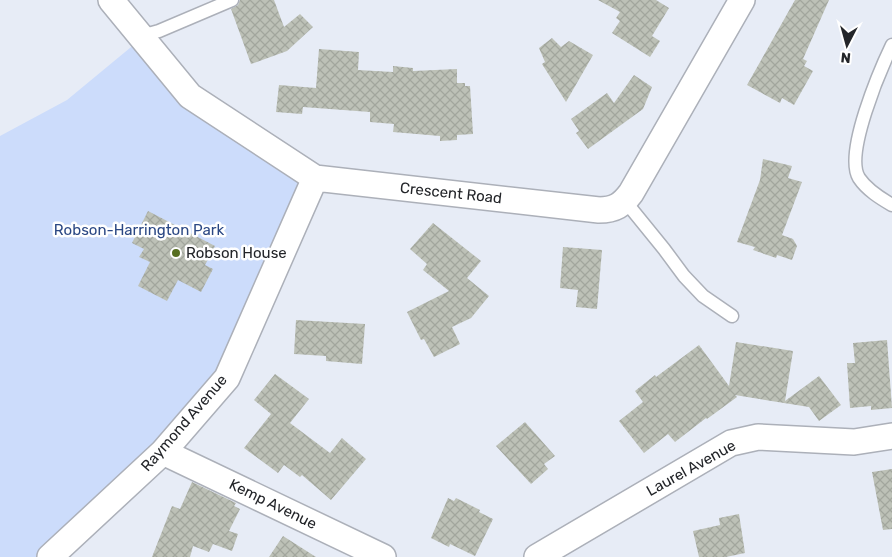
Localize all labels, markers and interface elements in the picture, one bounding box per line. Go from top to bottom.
north arrow [822,20,872,70]
text: N [840,48,852,66]
street label: Crescent Road [399,179,503,207]
park label: Robson-Harrington Park [54,221,224,239]
place label: Robson House [186,244,287,262]
marker: Robson House [170,247,182,259]
street label: Raymond Avenue [137,371,231,475]
street label: Laurel Avenue [643,436,739,500]
street label: Kemp Avenue [226,475,320,533]

